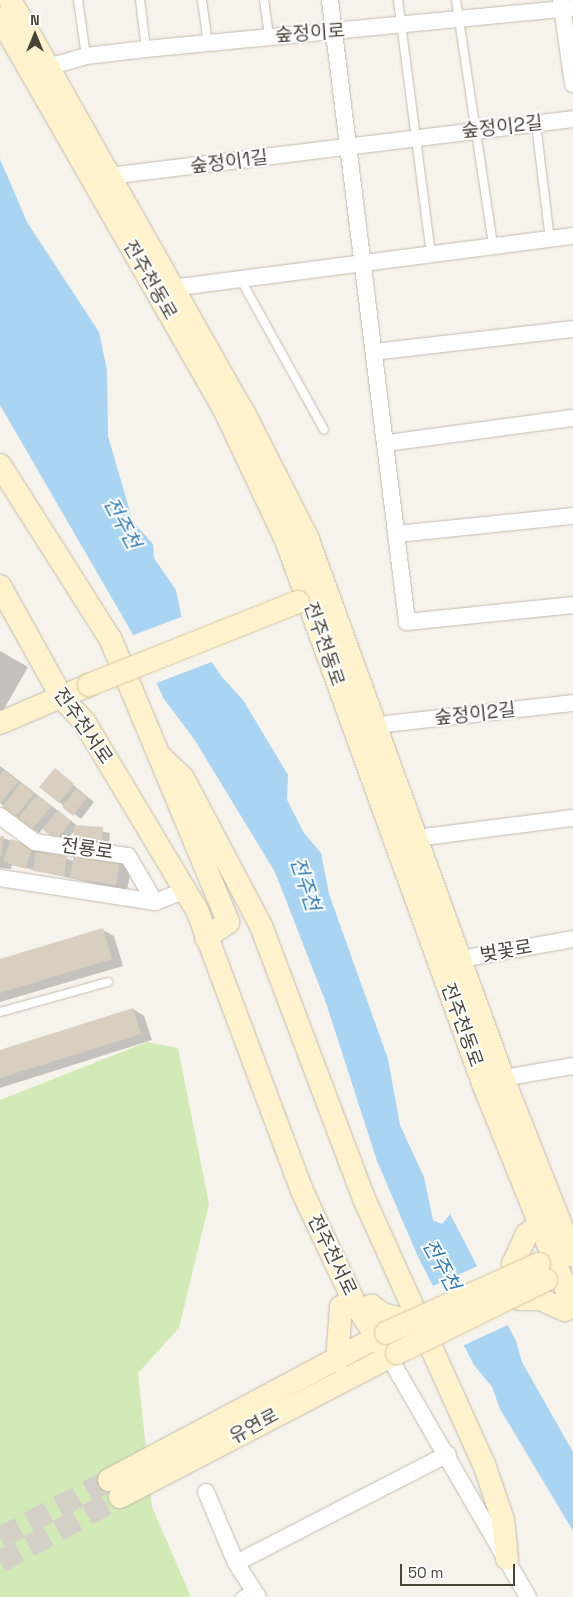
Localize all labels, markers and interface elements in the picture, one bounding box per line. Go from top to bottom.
north arrow [10,10,60,60]
text: N [30,11,40,29]
street label: 숲정이로 [274,19,346,47]
street label: 숲정이2길 [460,111,544,143]
street label: 숲정이1길 [189,146,269,178]
street label: 전주천동로 [118,236,182,324]
water label: 전주천 [98,493,146,553]
street label: 전주천동로 [299,599,349,689]
street label: 전주천서로 [49,684,117,768]
street label: 숲정이2길 [433,698,517,730]
street label: 전룡로 [59,834,115,864]
water label: 전주천 [285,854,325,914]
street label: 벚꽃로 [478,935,534,967]
street label: 전주천동로 [436,980,488,1070]
street label: 전주천서로 [303,1211,361,1299]
water label: 전주천 [417,1235,465,1295]
street label: 유연로 [225,1404,283,1448]
scale bar [403,1554,518,1586]
text: 50 m [408,1563,443,1582]

